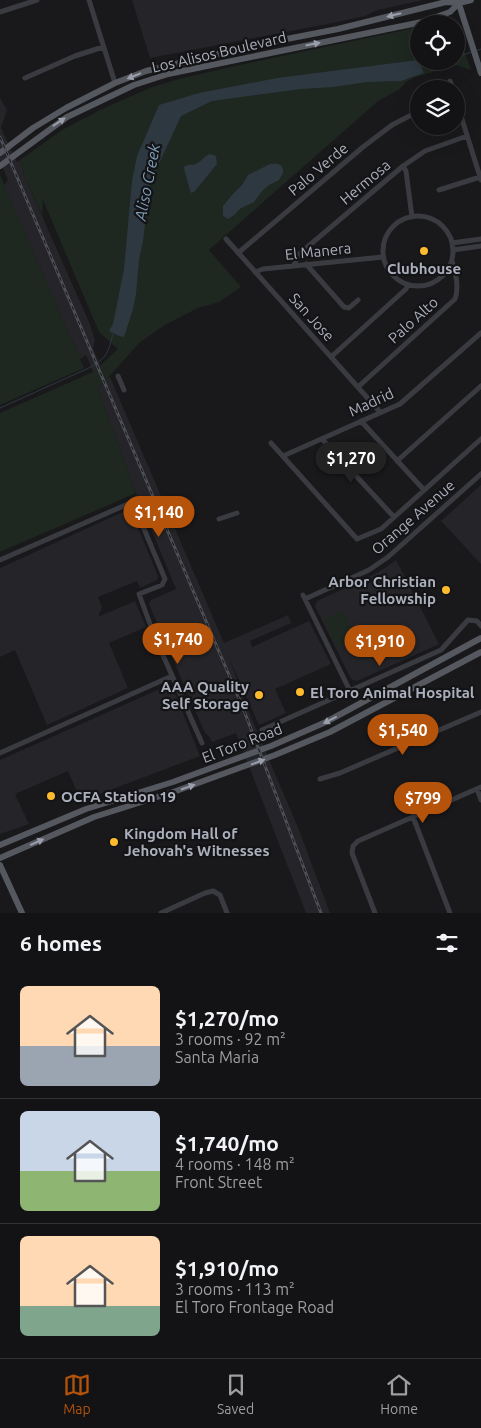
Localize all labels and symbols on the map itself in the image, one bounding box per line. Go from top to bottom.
one-way arrow [387,11,402,19]
street label: Los Alisos Boulevard [150,28,288,76]
one-way arrow [305,39,321,47]
one-way arrow [126,72,141,80]
one-way arrow [52,118,66,127]
street label: Palo Verde [285,139,351,199]
water label: Aliso Creek [131,141,163,223]
street label: Hermosa [336,156,394,208]
street label: El Manera [284,239,352,263]
marker: Clubhouse [418,245,430,257]
place label: Clubhouse [387,260,461,277]
street label: San Jose [286,290,338,344]
street label: Palo Alto [385,293,441,347]
street label: Madrid [346,384,396,420]
pin: $1,270 [310,442,392,484]
street label: Orange Avenue [368,476,458,558]
pin: $1,140 [118,496,200,538]
place label: Arbor Christian Fellowship [328,573,436,607]
marker: Arbor Christian Fellowship [440,584,452,596]
pin: $1,740 [137,622,219,665]
pin: $1,910 [339,624,421,667]
place label: AAA Quality Self Storage [161,678,249,712]
place label: El Toro Animal Hospital [310,684,475,701]
marker: El Toro Animal Hospital [294,686,306,698]
marker: AAA Quality Self Storage [253,689,265,701]
pin: $1,540 [362,714,444,756]
one-way arrow [323,716,338,724]
street label: El Toro Road [199,720,285,766]
one-way arrow [251,758,266,766]
pin: $799 [393,782,453,824]
one-way arrow [181,783,196,791]
place label: OCFA Station 19 [61,788,176,805]
marker: OCFA Station 19 [45,790,57,802]
place label: Kingdom Hall of Jehovah's Witnesses [124,825,270,859]
marker: Kingdom Hall of Jehovah's Witnesses [108,836,120,848]
one-way arrow [30,837,44,845]

